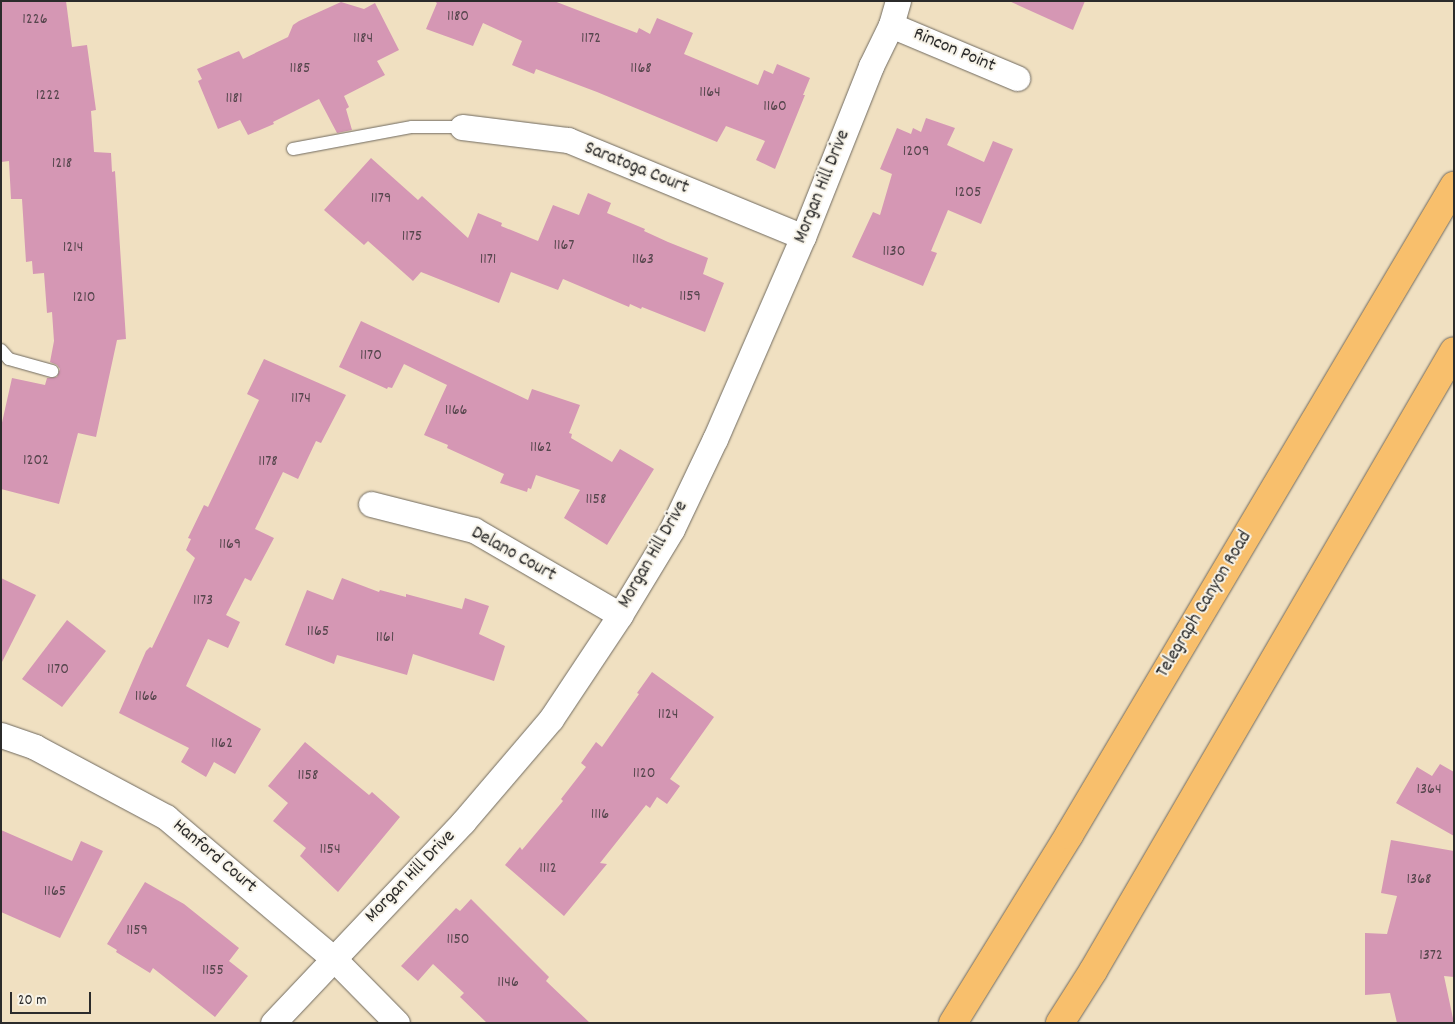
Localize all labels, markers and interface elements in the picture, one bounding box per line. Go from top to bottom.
house number: 1180 [447,7,469,27]
house number: 1226 [22,10,48,30]
street label: Rincon Point [909,23,999,79]
house number: 1184 [353,29,373,49]
house number: 1172 [581,29,601,49]
house number: 1185 [290,59,310,79]
house number: 1168 [630,59,652,79]
house number: 1164 [699,83,721,103]
house number: 1222 [36,86,60,106]
house number: 1181 [226,89,242,109]
house number: 1160 [763,97,787,117]
street label: Morgan Hill Drive [790,127,856,247]
street label: Saratoga Court [581,138,691,200]
house number: 1209 [903,142,929,162]
house number: 1218 [52,154,72,174]
house number: 1205 [955,183,981,203]
house number: 1179 [371,189,391,209]
house number: 1175 [402,227,422,247]
house number: 1167 [554,236,574,256]
house number: 1214 [63,238,83,258]
house number: 1130 [883,242,905,262]
house number: 1171 [480,250,496,270]
house number: 1163 [632,250,654,270]
house number: 1159 [679,287,701,307]
house number: 1210 [73,288,95,308]
house number: 1170 [360,346,382,366]
house number: 1174 [291,389,311,409]
house number: 1166 [445,401,467,421]
house number: 1162 [530,438,552,458]
house number: 1202 [23,451,49,471]
house number: 1178 [258,452,278,472]
house number: 1158 [586,490,606,510]
street label: Morgan Hill Drive [614,497,694,613]
street label: Delano Court [467,522,559,588]
street label: Telegraph Canyon Road [1152,528,1258,682]
house number: 1169 [219,535,241,555]
house number: 1173 [193,591,213,611]
house number: 1165 [307,622,329,642]
house number: 1161 [376,628,394,648]
house number: 1170 [47,660,69,680]
house number: 1166 [135,687,157,707]
house number: 1124 [658,705,678,725]
house number: 1162 [211,734,233,754]
house number: 1120 [633,764,655,784]
house number: 1158 [298,766,318,786]
house number: 1364 [1416,780,1442,800]
house number: 1116 [591,805,609,825]
street label: Hanford Court [167,815,261,899]
street label: Morgan Hill Drive [361,826,461,928]
house number: 1154 [319,840,341,860]
house number: 1112 [539,859,557,879]
house number: 1368 [1407,870,1431,890]
house number: 1165 [44,882,66,902]
house number: 1159 [126,921,148,941]
house number: 1150 [446,930,470,950]
house number: 1372 [1419,946,1443,966]
house number: 1155 [202,961,224,981]
house number: 1146 [497,973,519,993]
scale bar [12,982,94,1014]
text: 20 m [18,990,46,1012]

